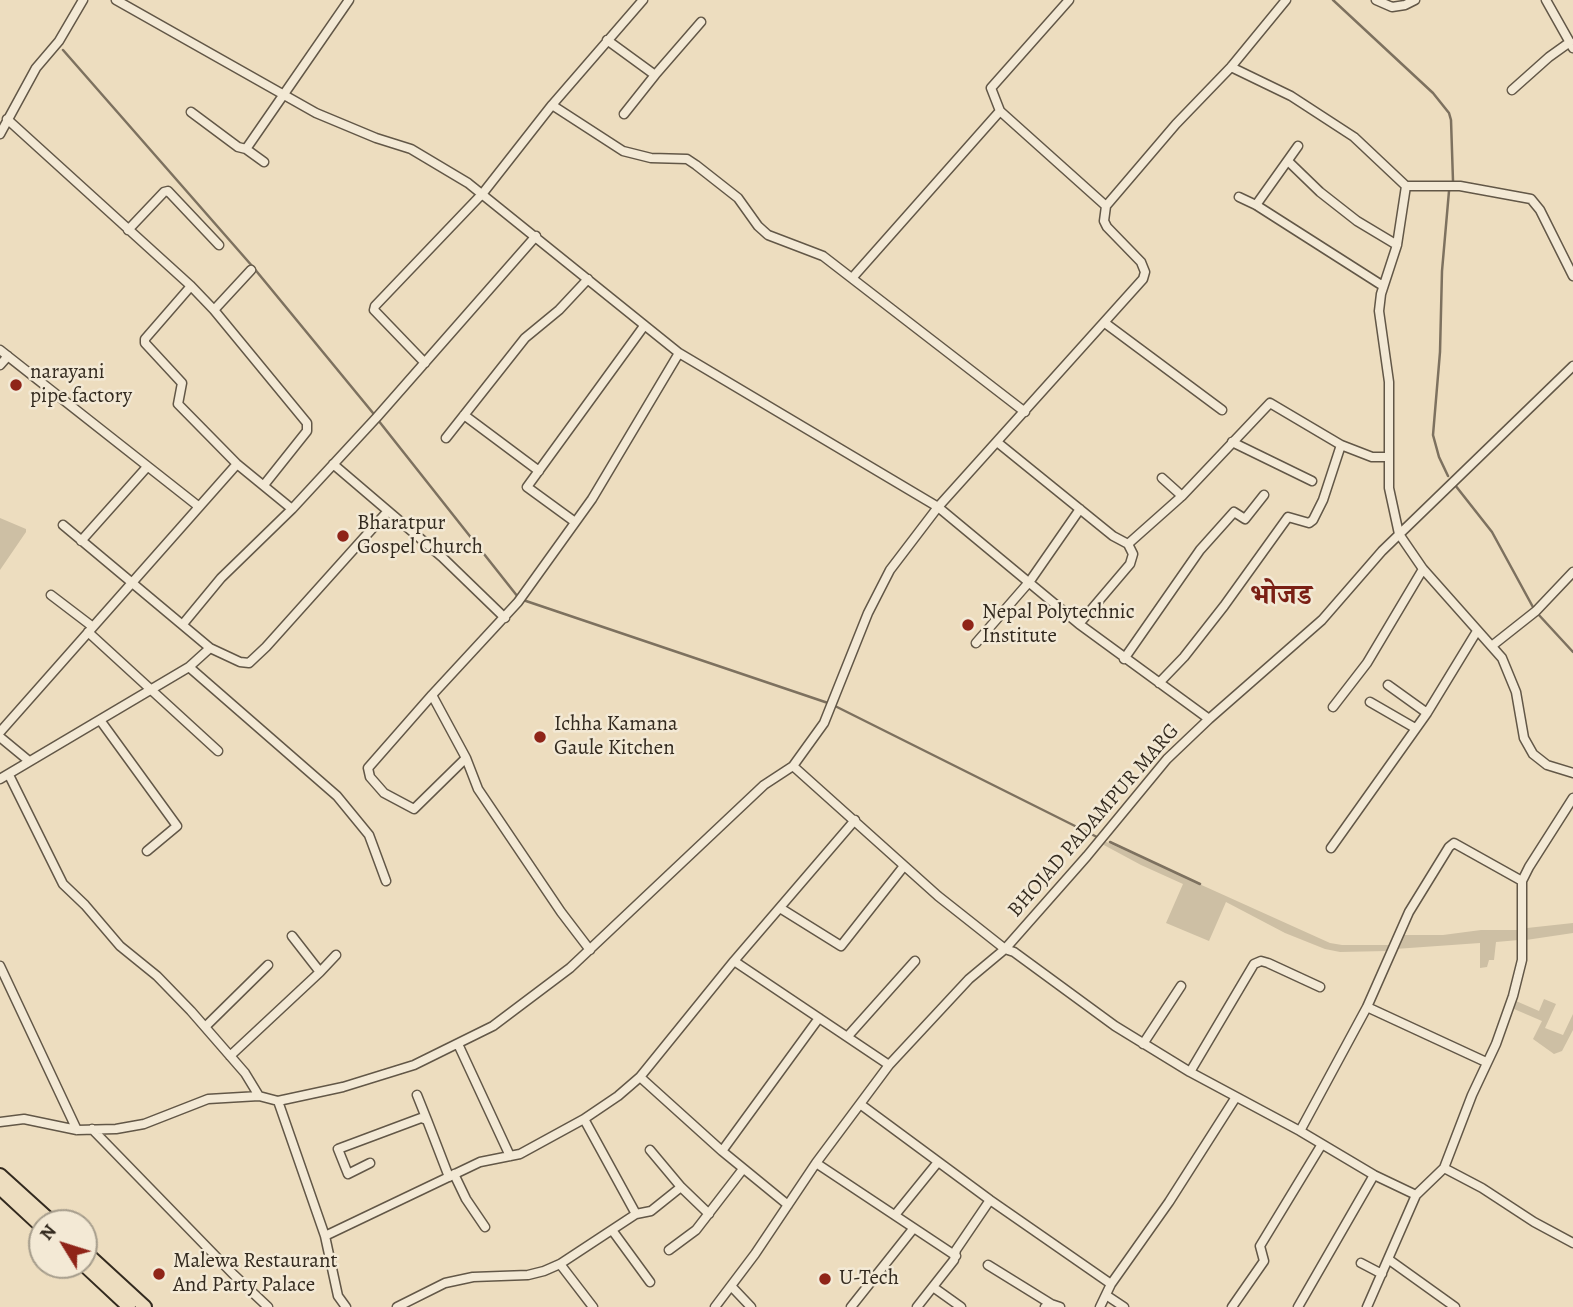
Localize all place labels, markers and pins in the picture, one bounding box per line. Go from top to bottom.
place label: narayani pipe factory [30,360,132,410]
marker: narayani pipe factory [8,377,24,393]
place label: Bharatpur Gospel Church [357,511,483,561]
marker: Bharatpur Gospel Church [335,528,351,544]
place label: Nepal Polytechnic Institute [982,600,1135,650]
marker: Nepal Polytechnic Institute [960,617,976,633]
place label: Ichha Kamana Gaule Kitchen [554,712,678,762]
marker: Ichha Kamana Gaule Kitchen [532,729,548,745]
place label: Malewa Restaurant And Party Palace [173,1249,337,1299]
marker: Malewa Restaurant And Party Palace [151,1266,167,1282]
place label: U-Tech [839,1266,899,1292]
marker: U-Tech [817,1271,833,1287]

